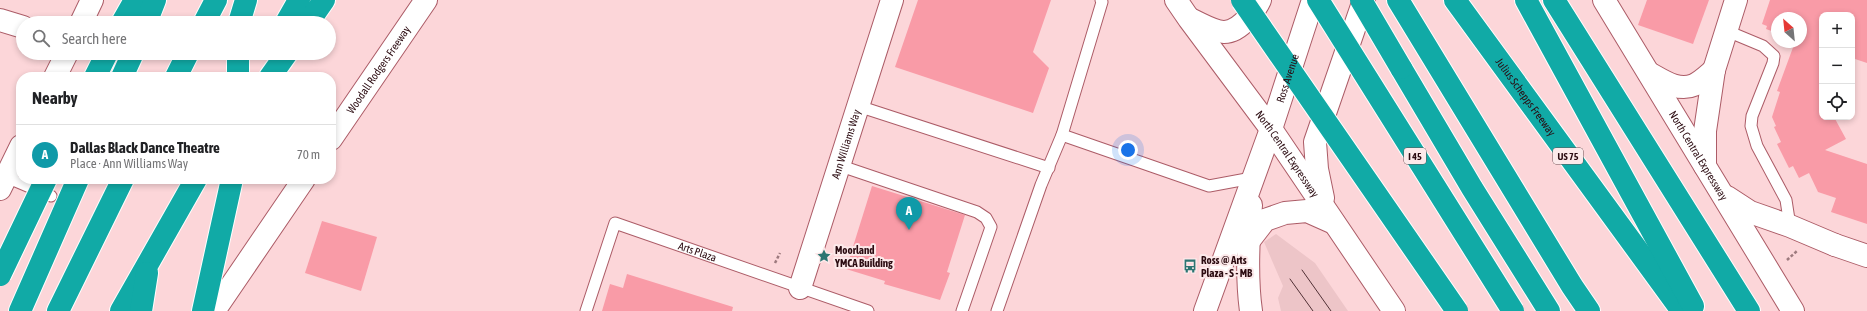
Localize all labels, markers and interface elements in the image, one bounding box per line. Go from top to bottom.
north arrow [1771,12,1807,48]
map controls [1819,12,1855,120]
button: + [1819,12,1855,48]
search box [16,16,336,60]
street label: Woodall Rodgers Freeway [344,23,413,116]
icon: search [30,27,52,49]
text: Search here [62,30,127,47]
button: − [1819,48,1855,84]
street label: Ross Avenue [1274,52,1301,104]
street label: Julius Schepps Freeway [1493,56,1558,139]
button: locate [1819,84,1855,120]
text: Nearby [32,88,78,108]
street label: Ann Williams Way [829,107,863,180]
street label: North Central Expressway [1253,108,1322,200]
street label: North Central Expressway [1667,109,1730,203]
text: Dallas Black Dance Theatre [70,139,220,156]
your location [1118,140,1138,160]
text: A [42,147,48,162]
text: 70 m [297,147,320,162]
road number: I 45 [1404,148,1426,164]
road number: US 75 [1553,148,1583,164]
text: Place · Ann Williams Way [70,156,188,171]
pin: A [896,197,922,230]
street label: Arts Plaza [677,240,718,264]
place label: Moorland YMCA Building [834,244,893,269]
place icon: Moorland YMCA Building [816,248,832,264]
place label: Ross @ Arts Plaza - S - MB [1201,254,1253,279]
bus stop icon: Ross @ Arts Plaza - S - MB [1182,258,1198,274]

